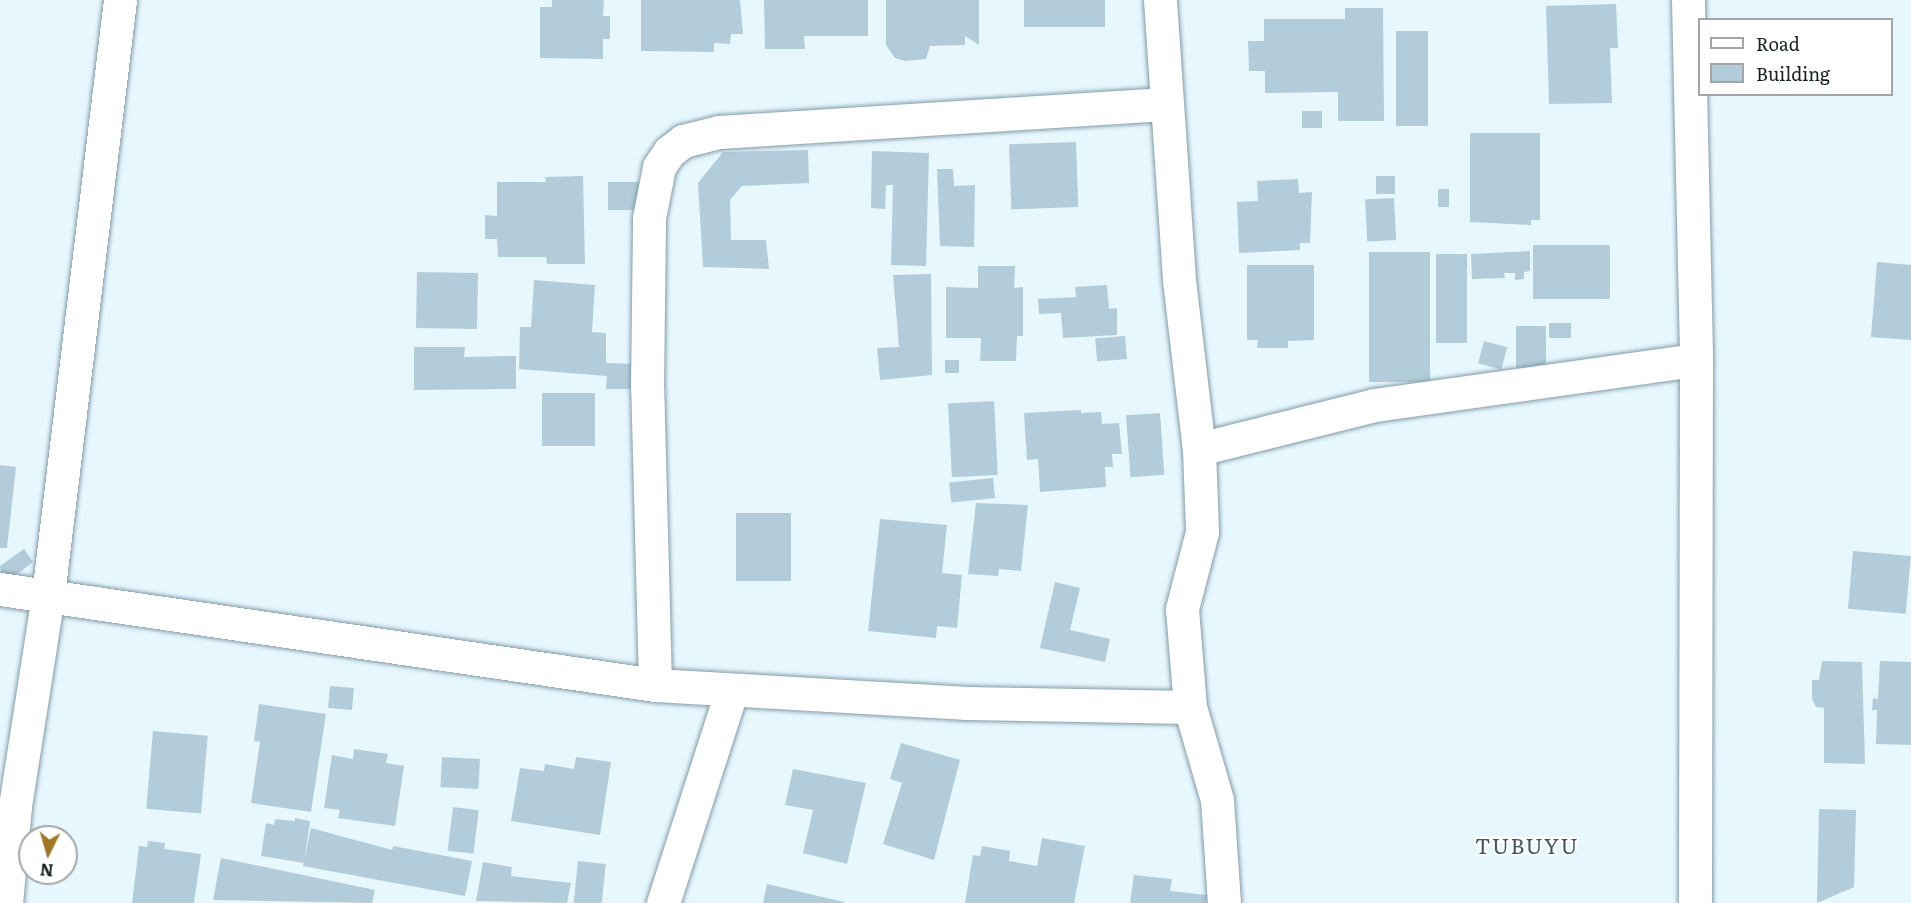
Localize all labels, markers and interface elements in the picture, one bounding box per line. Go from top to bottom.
legend [1698,18,1893,96]
text: Road [1756,30,1800,57]
text: Building [1756,60,1830,87]
north arrow [18,825,78,885]
district label: TUBUYU [1475,832,1579,858]
text: N [39,858,54,883]

